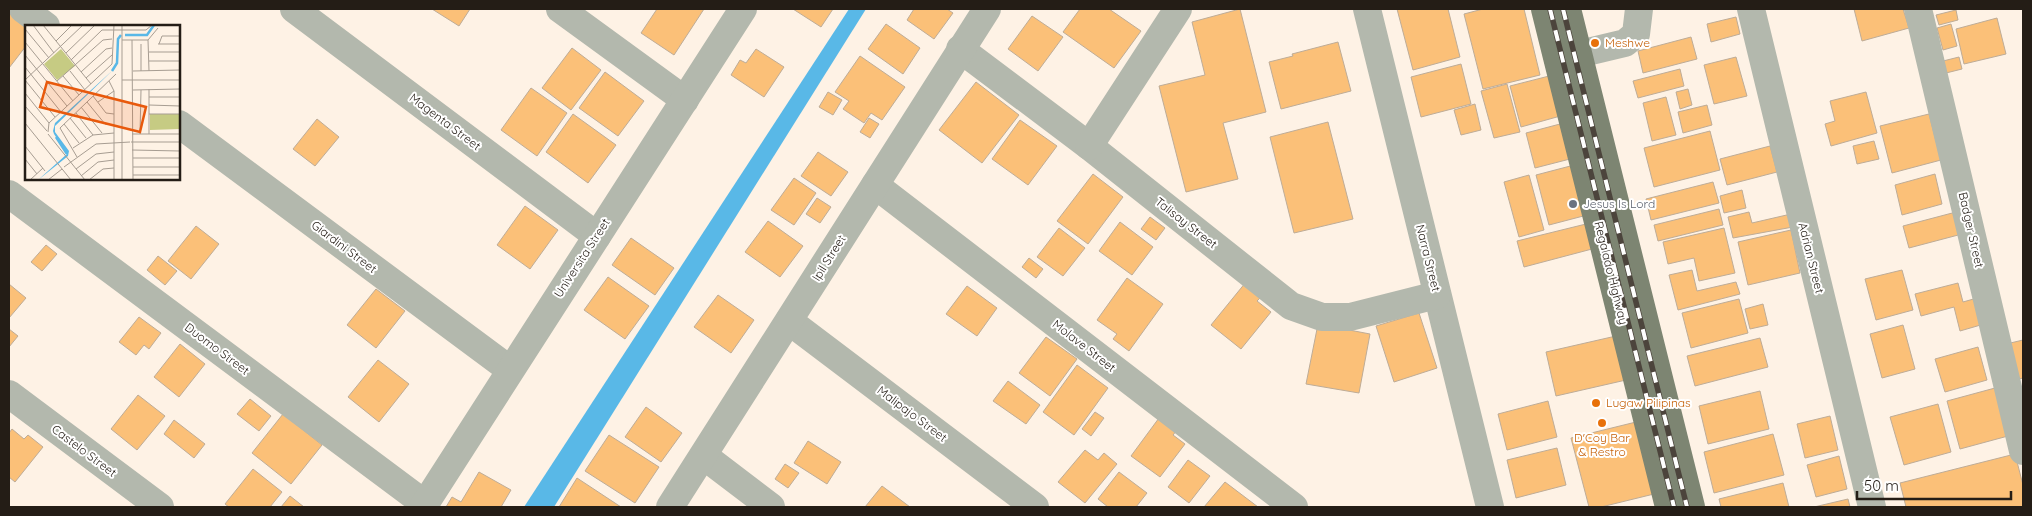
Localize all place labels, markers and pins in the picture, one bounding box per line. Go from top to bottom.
place label: Meshwe [1605,35,1650,50]
marker: Meshwe [1589,37,1601,49]
place label: Jesus Is Lord [1583,196,1655,211]
marker: Jesus Is Lord [1567,198,1579,210]
place label: Lugaw Pilipinas [1606,395,1691,410]
marker: Lugaw Pilipinas [1590,397,1602,409]
marker: D'Coy Bar & Restro [1596,417,1608,429]
place label: D'Coy Bar & Restro [1574,430,1630,459]

